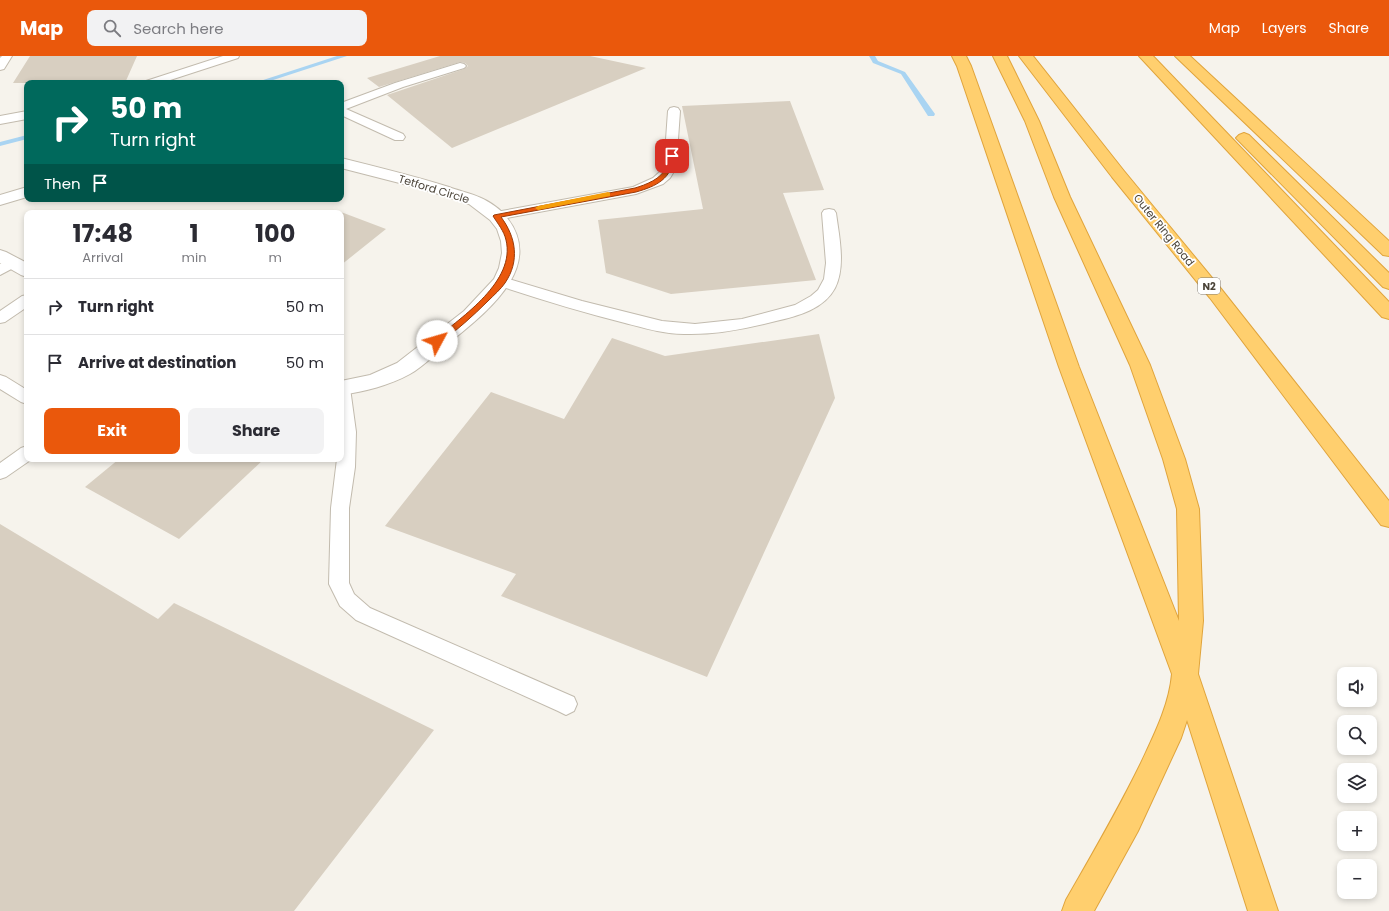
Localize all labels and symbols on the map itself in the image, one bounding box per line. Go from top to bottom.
pin [655,139,689,173]
street label: Tetford Circle [397,171,472,207]
street label: Outer Ring Road [1130,190,1198,270]
road number: N2 [1198,278,1220,294]
position arrow [416,320,458,362]

